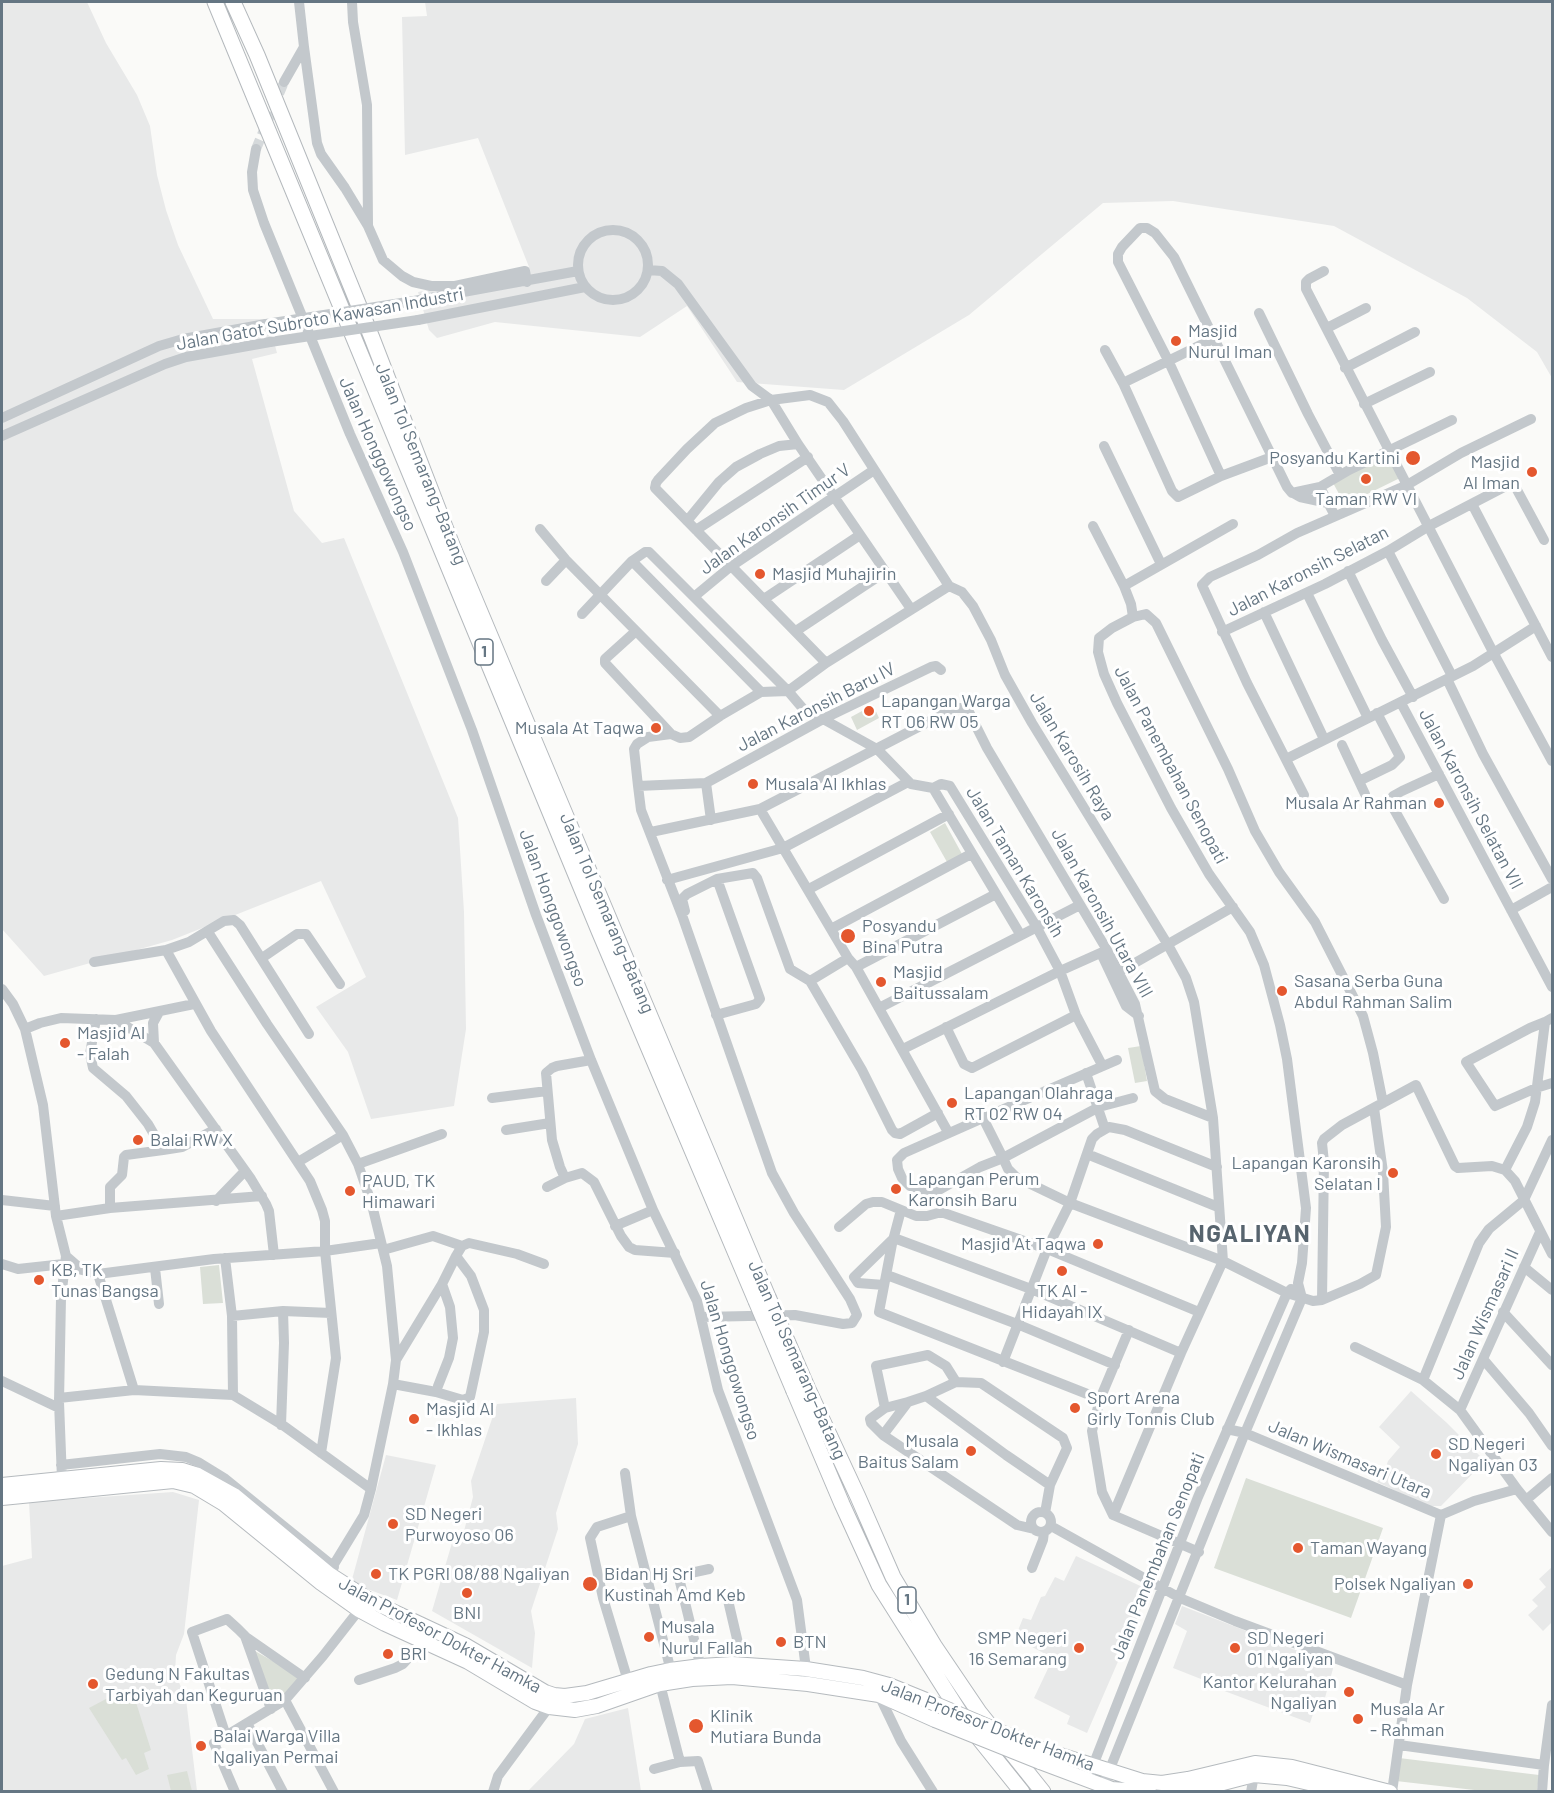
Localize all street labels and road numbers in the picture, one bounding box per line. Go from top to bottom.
street label: Jalan Gatot Subroto Kawasan Industri [175,283,465,355]
street label: Jalan Tol Semarang–Batang [371,360,471,568]
street label: Jalan Honggowongso [334,374,422,534]
street label: Jalan Karonsih Timur V [696,459,854,579]
street label: Jalan Karonsih Selatan [1224,521,1392,621]
road number: 1 [475,639,493,665]
street label: Jalan Karonsih Baru IV [733,658,899,756]
street label: Jalan Panembahan Senopati [1110,662,1232,868]
street label: Jalan Karosih Raya [1025,688,1119,824]
street label: Jalan Karonsih Selatan VII [1414,705,1528,893]
street label: Jalan Taman Karonsih [961,783,1069,941]
street label: Jalan Tol Semarang–Batang [555,810,659,1016]
street label: Jalan Karonsih Utara VIII [1046,825,1158,1001]
street label: Jalan Honggowongso [514,826,592,990]
street label: Jalan Wismasari II [1446,1245,1524,1383]
street label: Jalan Tol Semarang–Batang [743,1257,851,1463]
street label: Jalan Honggowongso [695,1277,765,1443]
street label: Jalan Wismasari Utara [1265,1415,1435,1503]
street label: Jalan Panembahan Senopati [1107,1450,1209,1662]
street label: Jalan Profesor Dokter Hamka [335,1572,545,1698]
road number: 1 [898,1587,916,1613]
street label: Jalan Profesor Dokter Hamka [878,1674,1098,1776]

